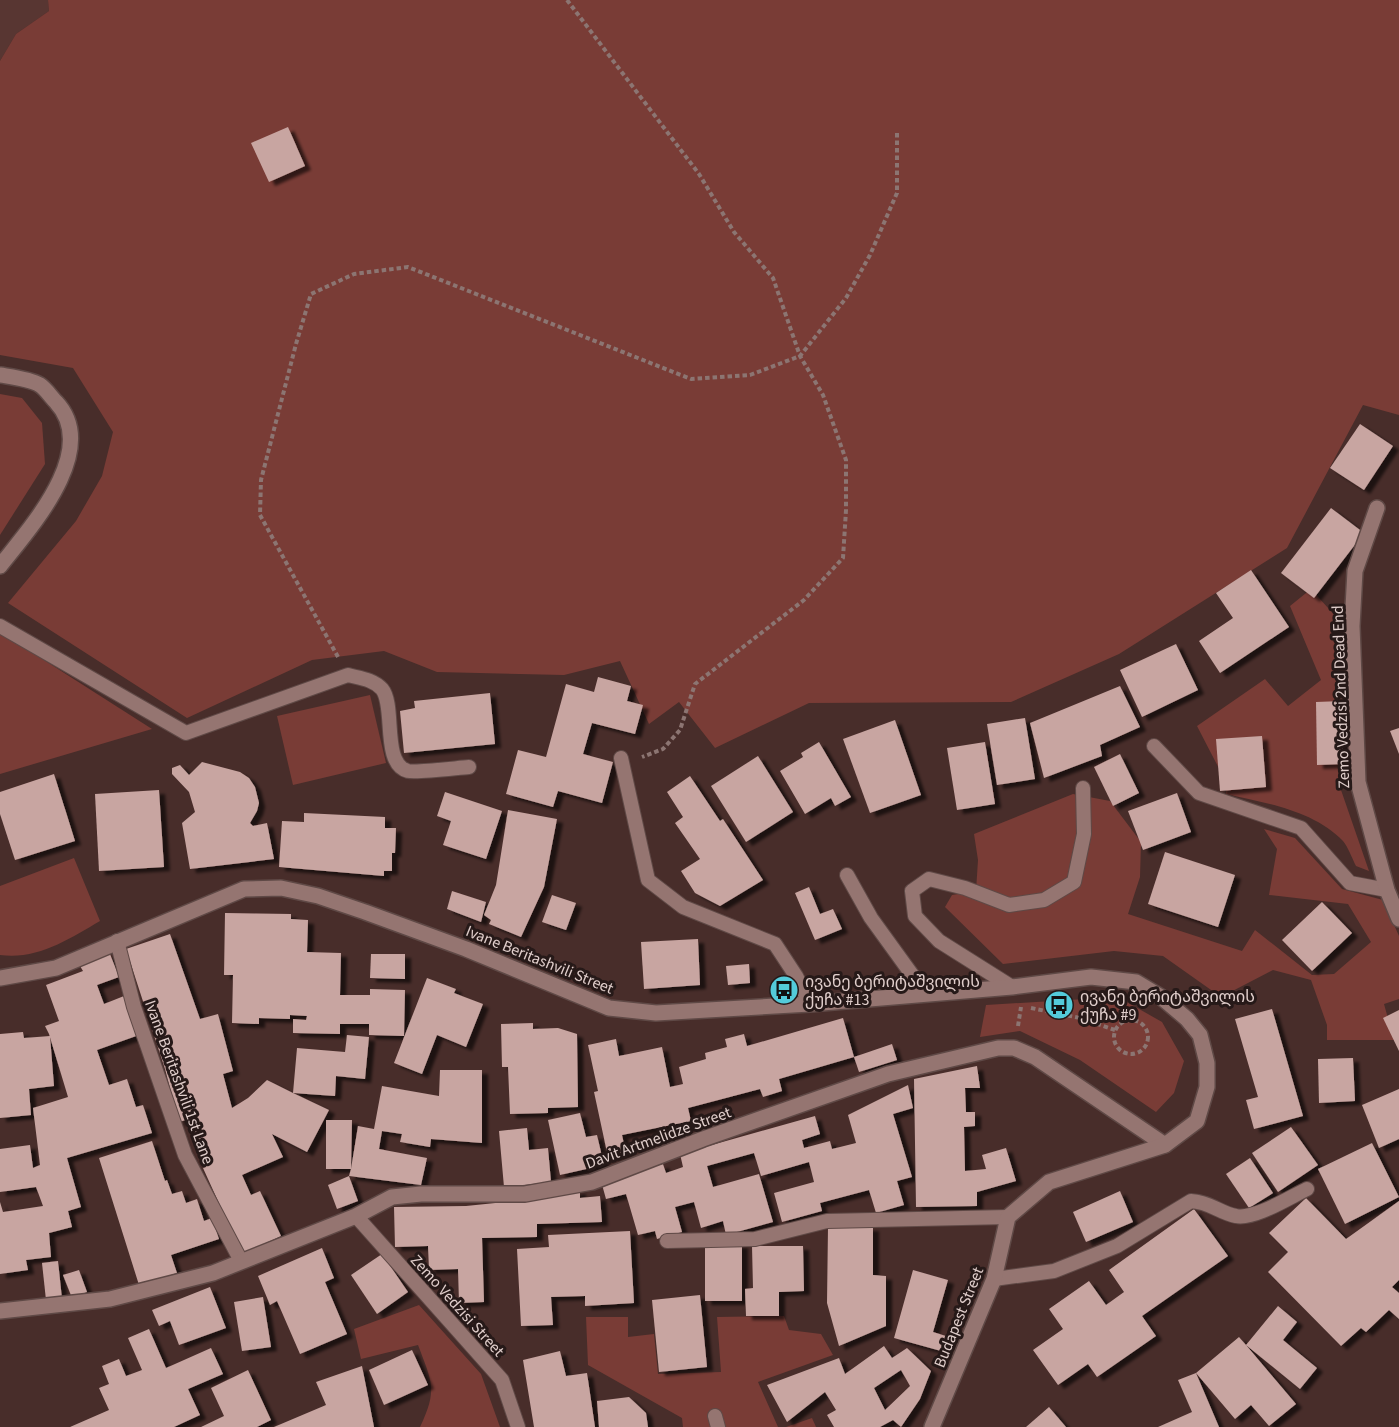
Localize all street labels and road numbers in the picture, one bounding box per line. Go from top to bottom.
street label: Zemo Vedzisi 2nd Dead End [1327,605,1355,789]
street label: Ivane Beritashvili Street [463,920,617,1000]
street label: Ivane Beritashvili 1st Lane [139,997,219,1167]
street label: Davit Artmelidze Street [582,1101,735,1175]
street label: Zemo Vedzisi Street [405,1250,510,1362]
street label: Budapest Street [929,1263,989,1371]

